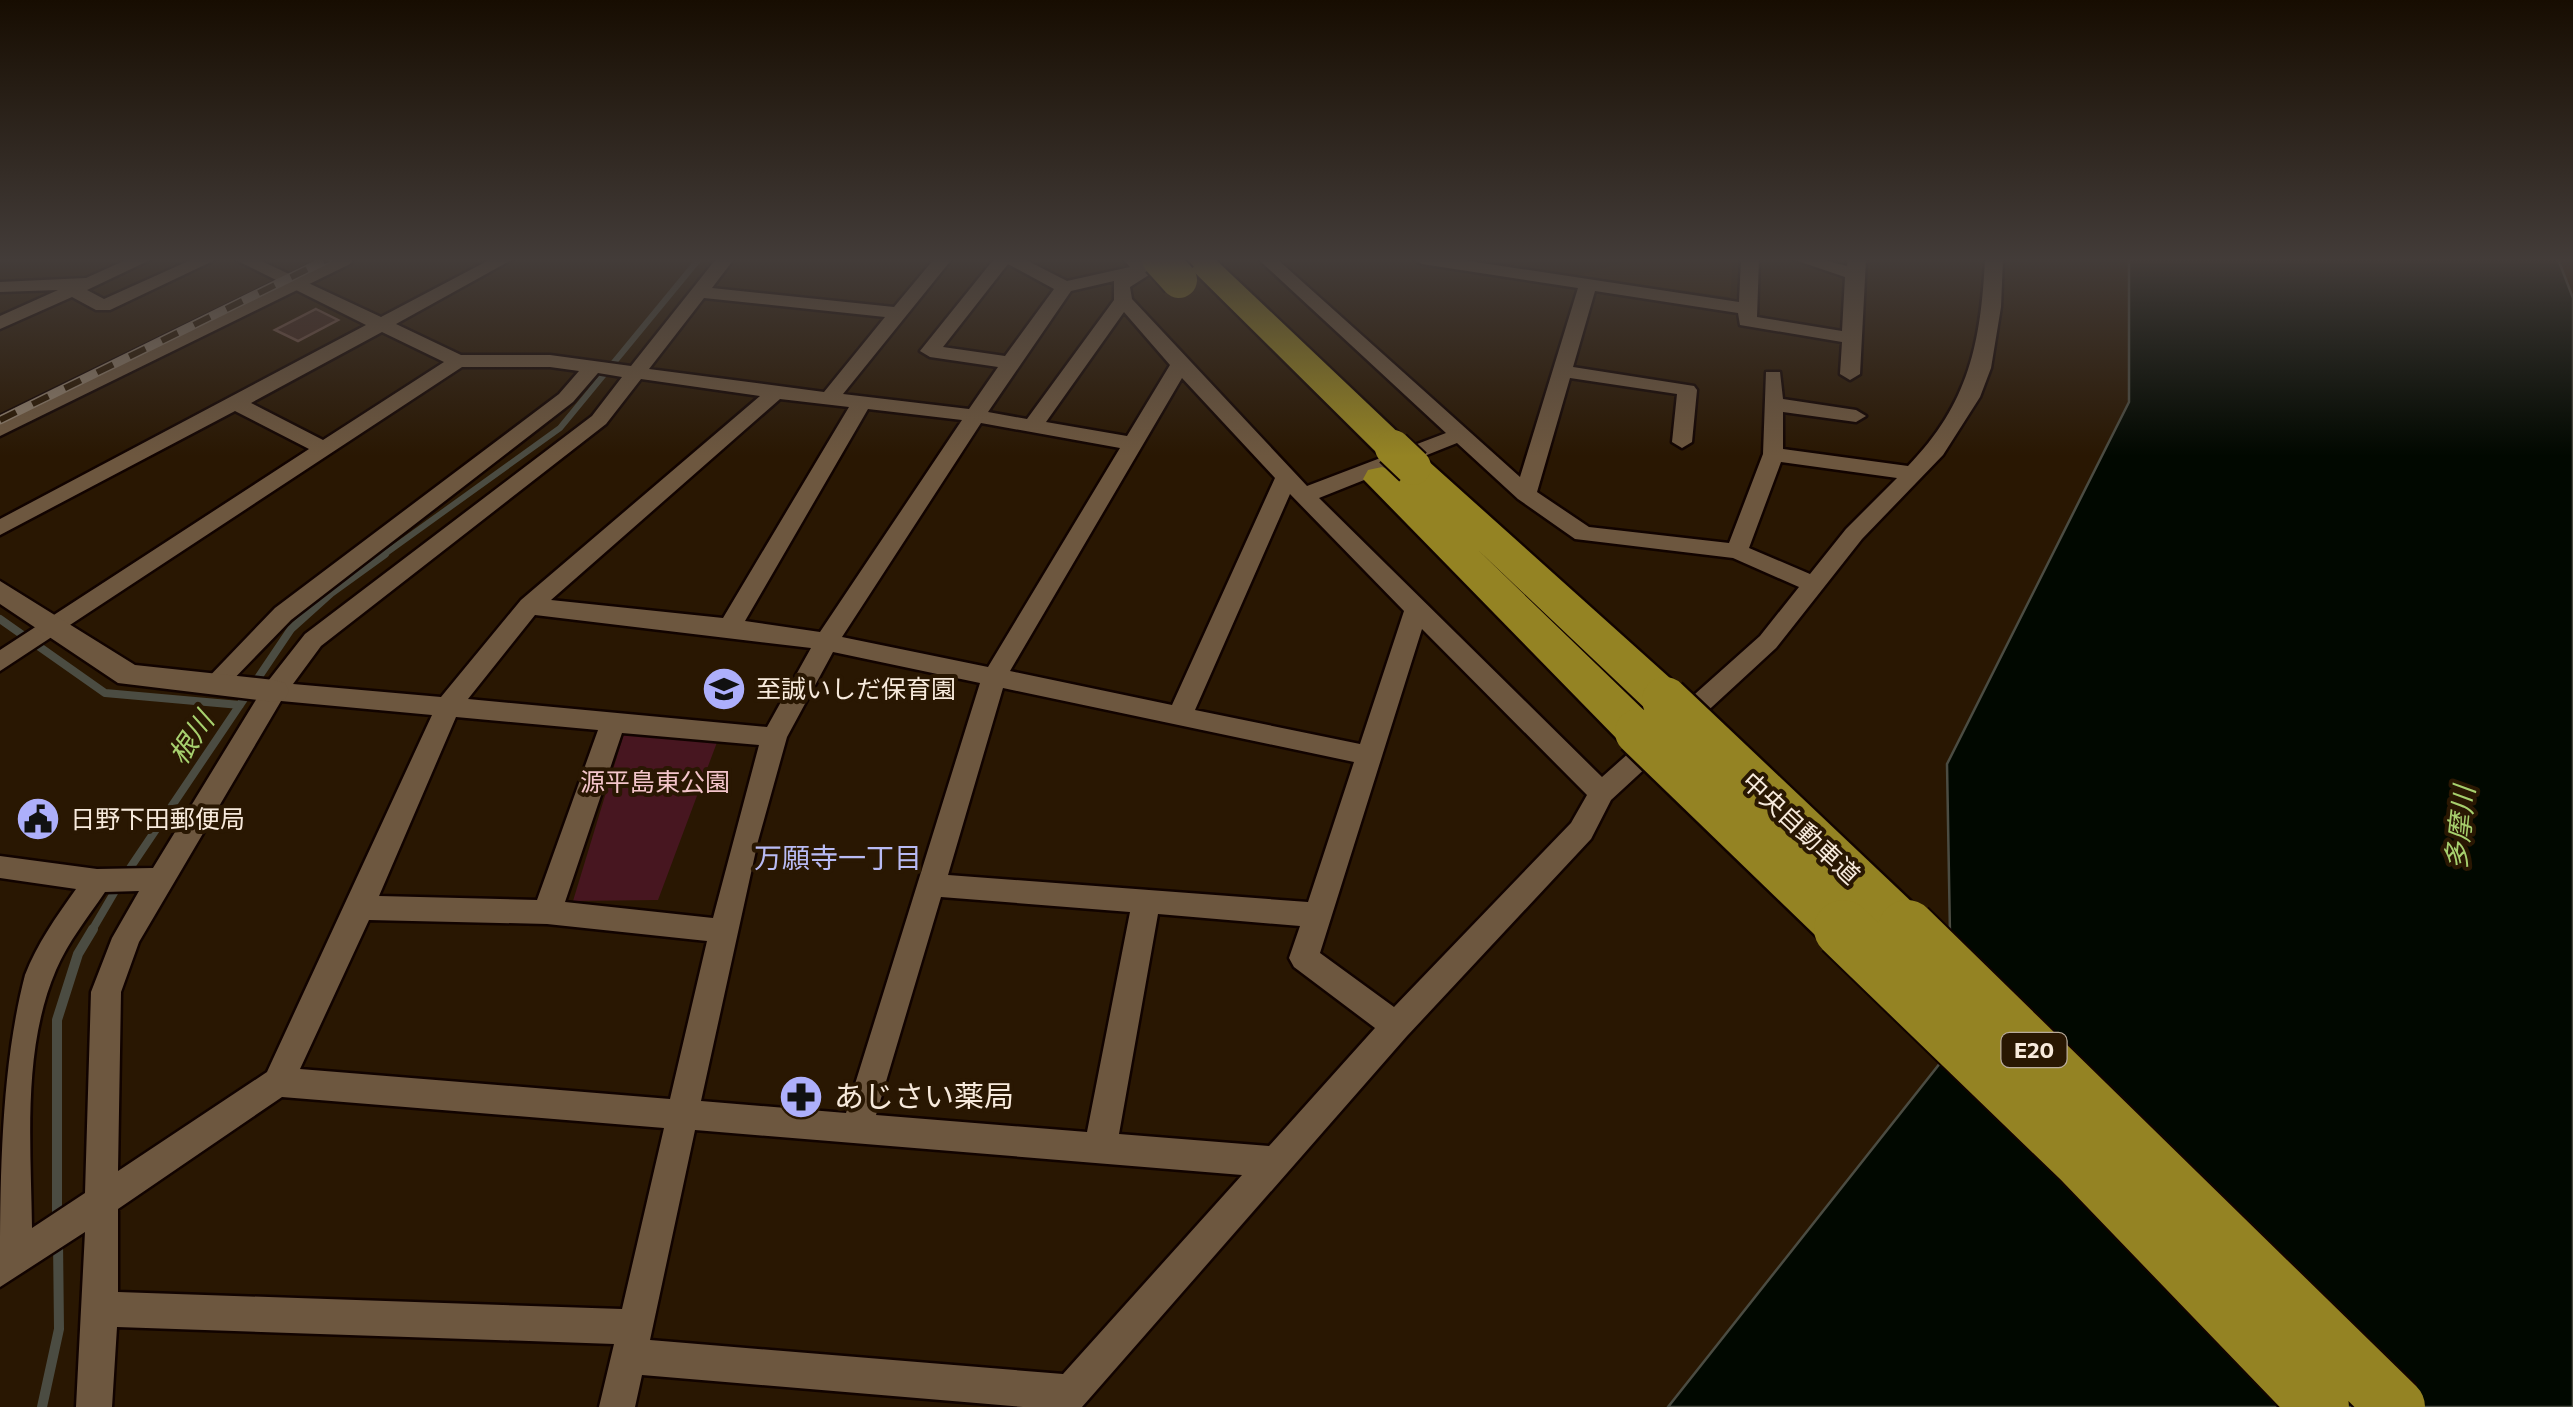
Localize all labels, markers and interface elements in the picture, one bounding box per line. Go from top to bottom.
school or university icon: 至誠いしだ保育園 [701,666,747,712]
place label: 至誠いしだ保育園 [756,673,956,703]
water label: 根川 [160,702,222,770]
street label: 中央自動車道 [1737,765,1867,889]
park label: 源平島東公園 [580,766,730,796]
water label: 多摩川 [2438,781,2481,871]
public building icon: 日野下田郵便局 [15,796,61,842]
place label: 日野下田郵便局 [70,803,245,833]
district label: 万願寺一丁目 [754,840,922,874]
road number: E20 [2002,1033,2066,1067]
pharmacy icon: あじさい薬局 [778,1074,824,1120]
place label: あじさい薬局 [834,1076,1014,1113]

